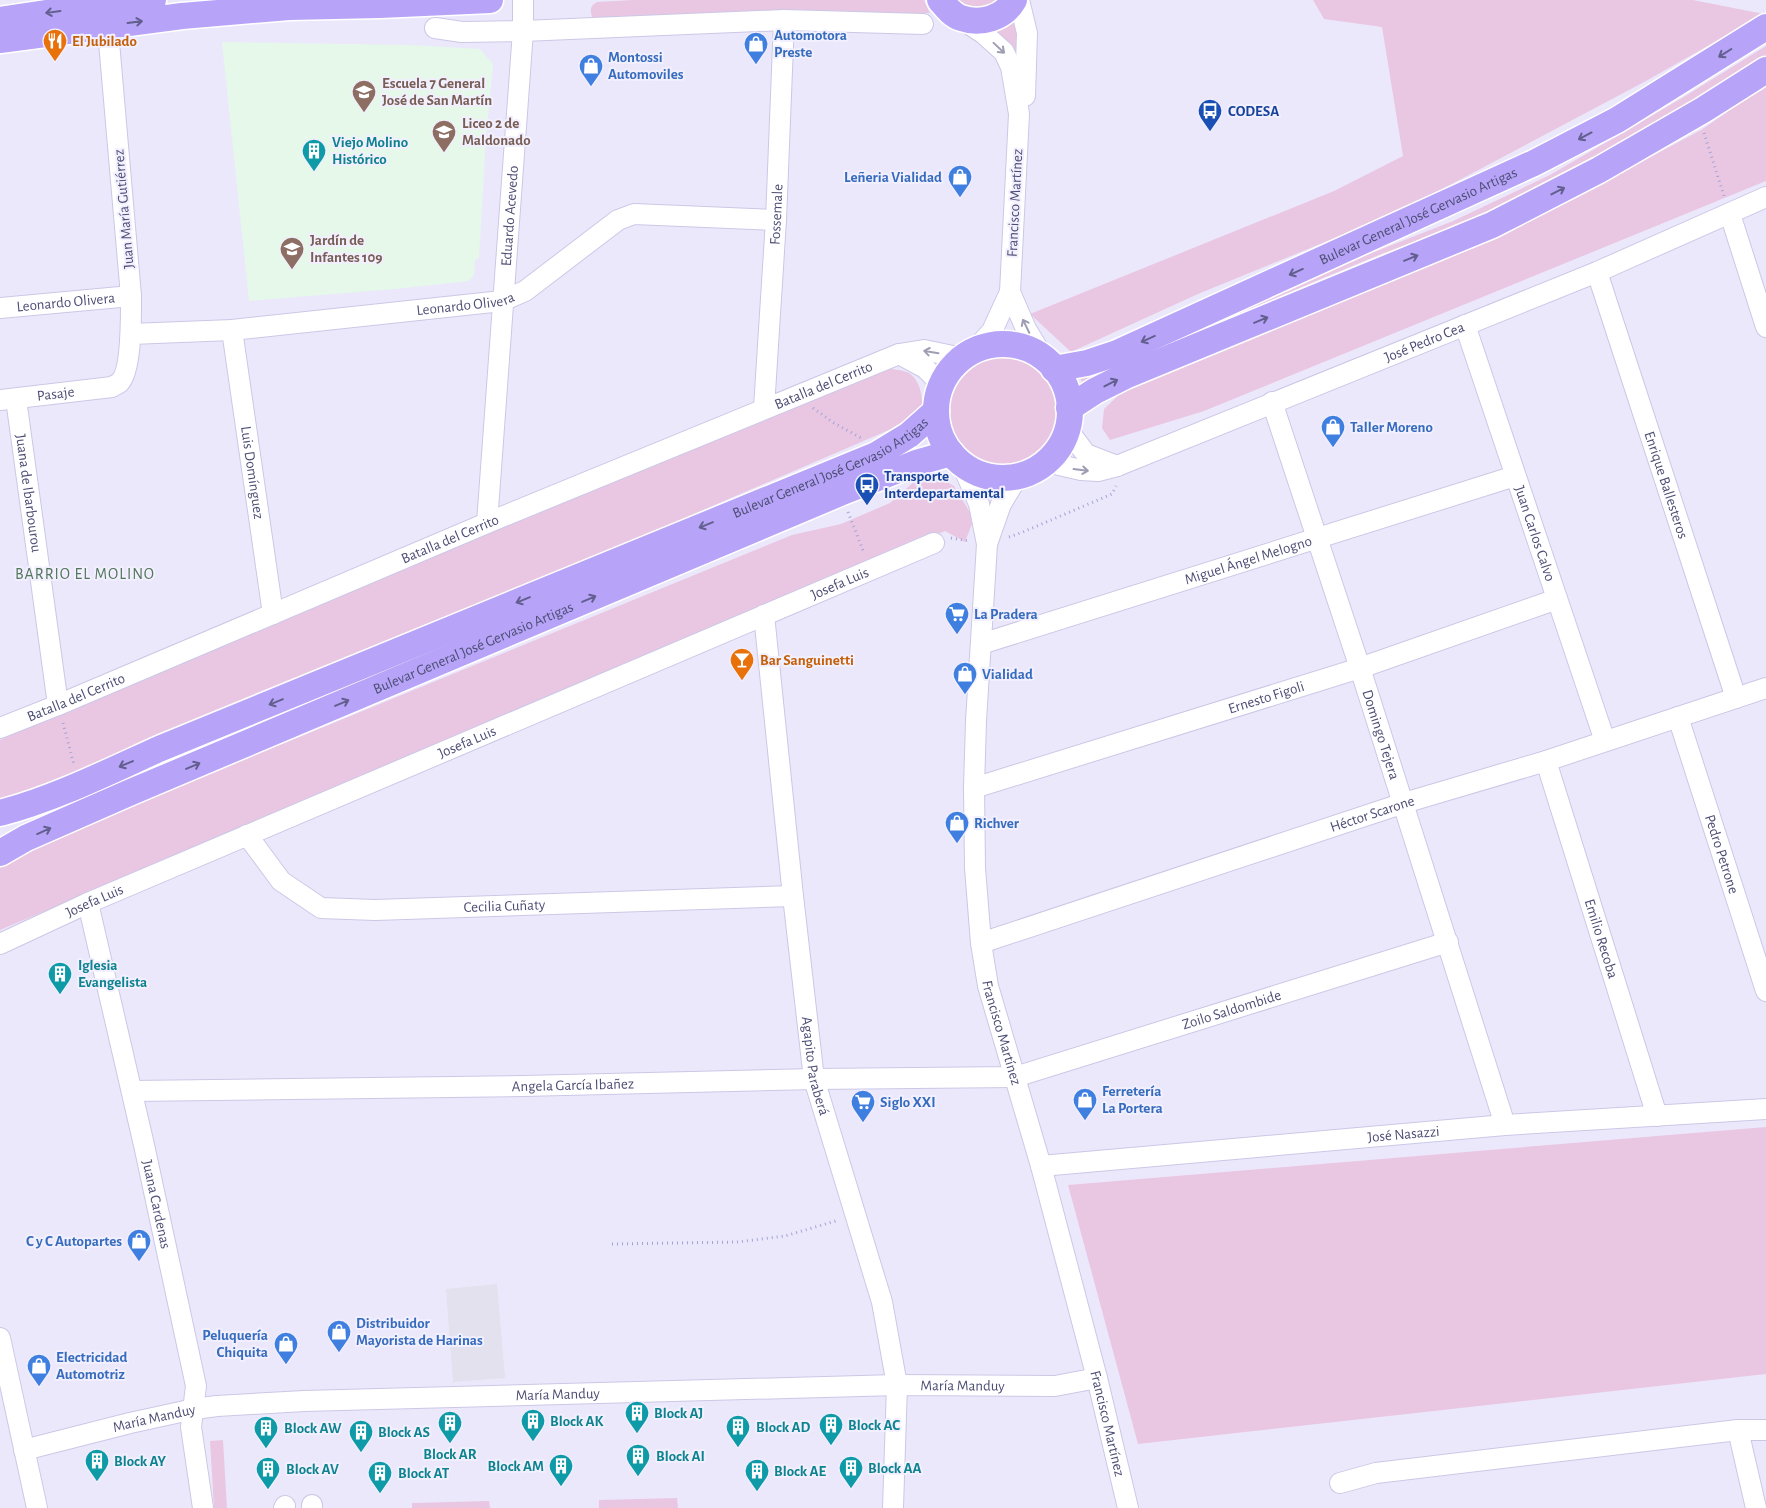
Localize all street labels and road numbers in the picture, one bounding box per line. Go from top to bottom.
street label: Juan María Gutiérrez [111,149,137,269]
street label: Francisco Martínez [1005,149,1025,257]
street label: Bulevar General José Gervasio Artigas [1317,164,1519,267]
street label: Eduardo Acevedo [498,165,521,267]
street label: Fossemale [767,184,785,245]
street label: Leonardo Olivera [416,289,517,318]
street label: Leonardo Olivera [16,290,116,314]
street label: José Pedro Cea [1382,319,1466,365]
street label: Batalla del Cerrito [772,358,874,412]
street label: Pasaje [36,384,75,403]
street label: Bulevar General José Gervasio Artigas [730,414,931,521]
street label: Luis Domínguez [238,425,267,520]
street label: Enrique Ballesteros [1642,429,1691,541]
street label: Juana de Ibarbourou [13,433,44,554]
street label: Juan Carlos Calvo [1512,484,1558,583]
street label: Batalla del Cerrito [399,512,501,566]
street label: Miguel Ángel Melogno [1183,533,1313,587]
street label: Josefa Luis [809,564,871,602]
street label: Bulevar General José Gervasio Artigas [371,599,575,697]
street label: Batalla del Cerrito [25,670,127,724]
street label: Ernesto Figoli [1226,678,1306,716]
street label: Domingo Tejera [1360,688,1402,781]
street label: Josefa Luis [436,723,498,761]
street label: Héctor Scarone [1328,793,1416,834]
street label: Pedro Petrone [1702,813,1742,896]
street label: Josefa Luis [63,881,125,920]
street label: Cecilia Cuñaty [463,897,546,915]
street label: Emilio Recoba [1582,897,1621,980]
street label: Francisco Martínez [980,979,1024,1087]
street label: Zoilo Saldombide [1180,987,1283,1032]
street label: Agapito Paraberá [799,1016,832,1117]
street label: Angela García Ibañez [512,1076,634,1094]
street label: José Nasazzi [1367,1123,1440,1145]
street label: Juana Cardenas [140,1158,174,1250]
street label: Francisco Martínez [1088,1369,1128,1478]
street label: María Manduy [920,1378,1005,1393]
street label: María Manduy [515,1386,601,1403]
street label: María Manduy [111,1401,197,1435]

